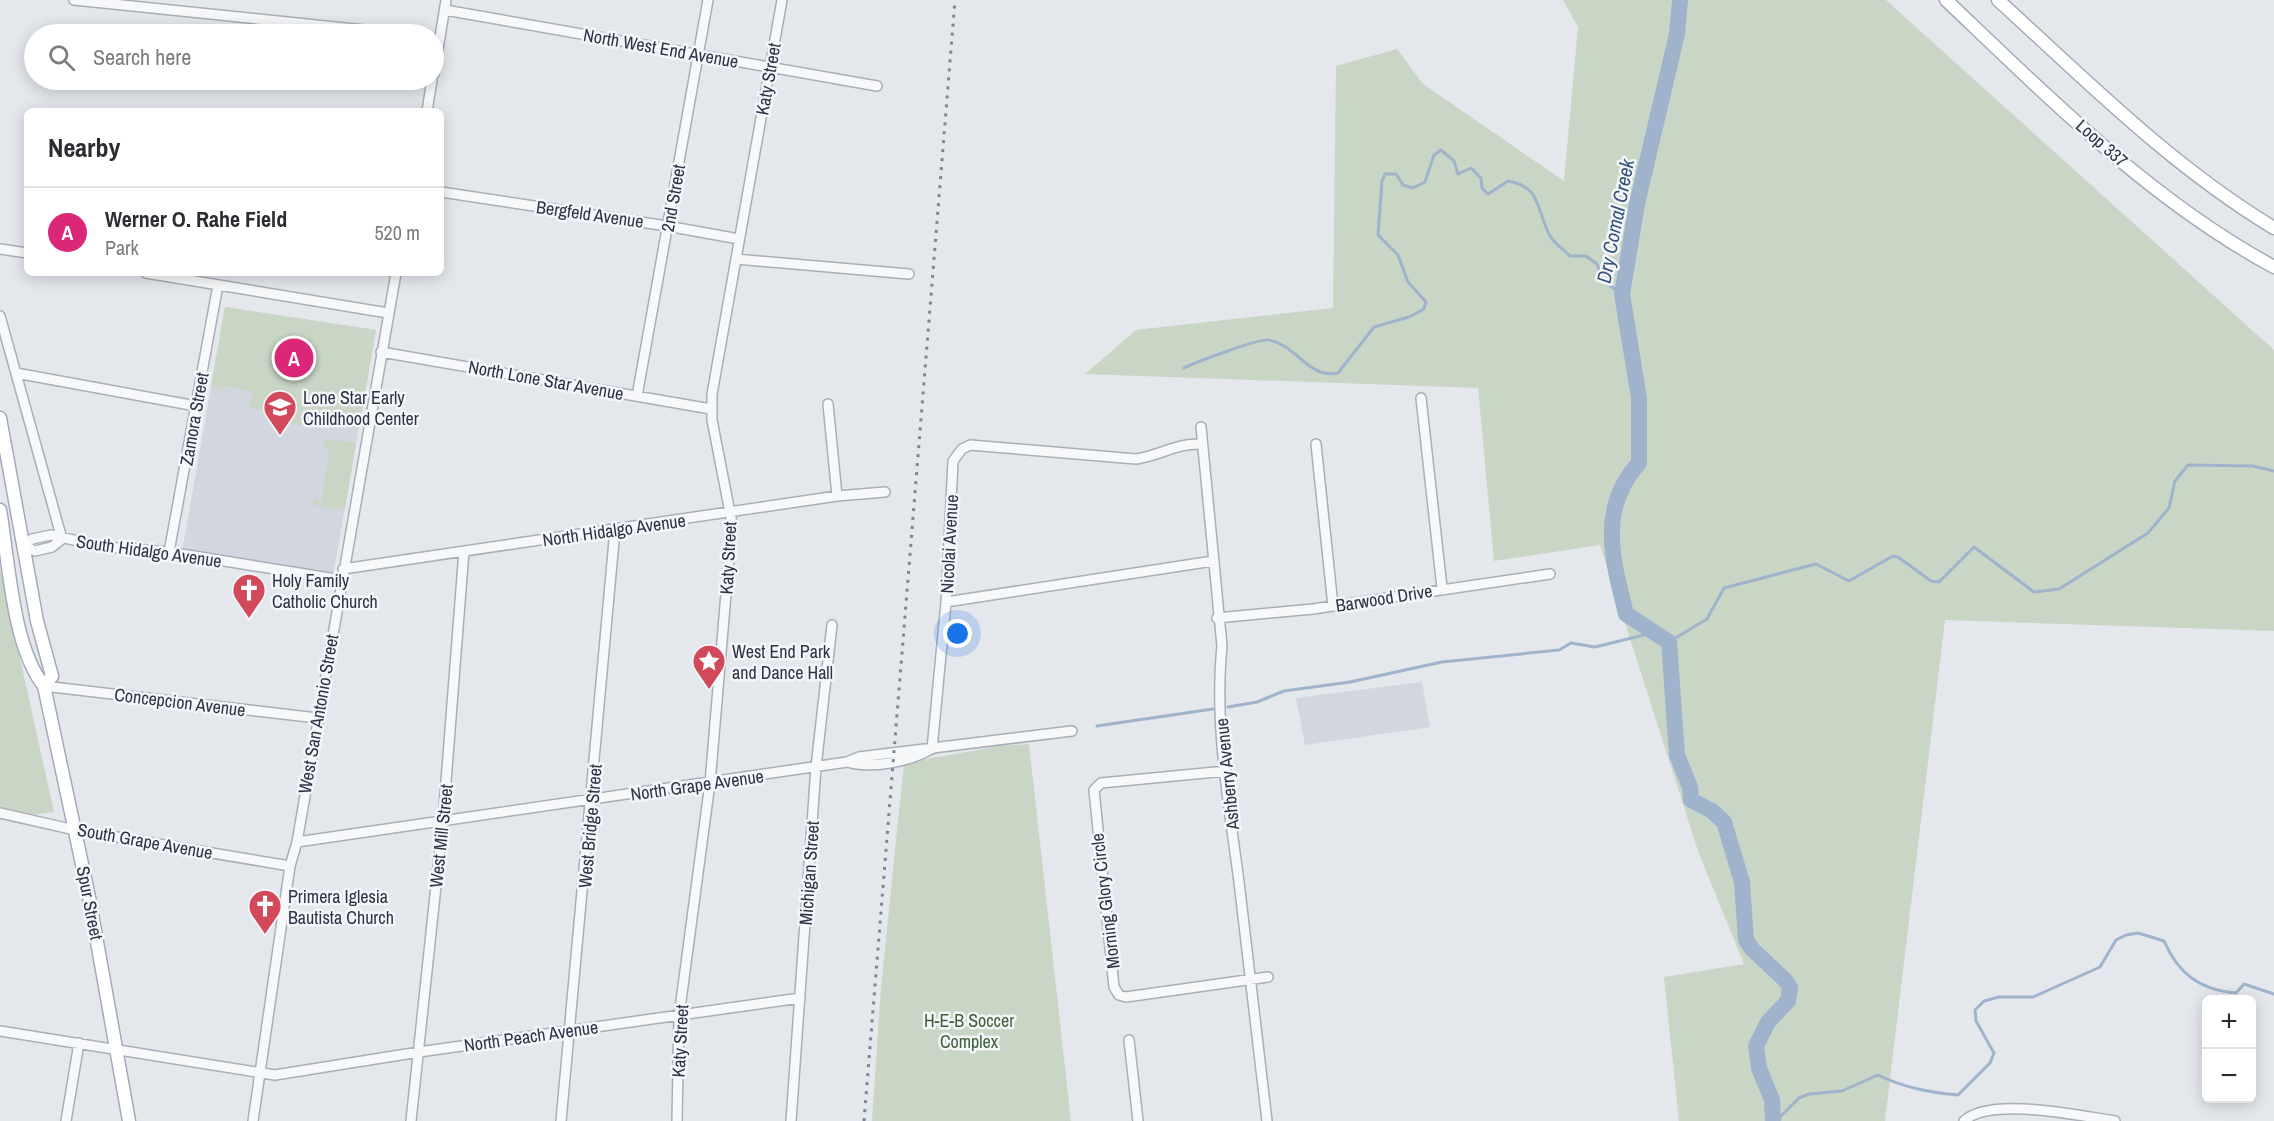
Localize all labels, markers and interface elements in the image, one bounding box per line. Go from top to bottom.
street label: North West End Avenue [582,22,740,74]
search box [24,24,444,90]
icon: search [45,41,78,74]
street label: Katy Street [749,41,787,117]
text: Search here [93,42,191,72]
street label: Loop 337 [2071,113,2133,173]
text: Nearby [48,130,120,165]
water label: Dry Comal Creek [1590,156,1640,285]
street label: 2nd Street [655,162,691,234]
street label: Bergfeld Avenue [535,194,645,234]
text: Werner O. Rahe Field [105,204,287,234]
text: A [62,219,73,246]
text: 520 m [374,219,420,246]
text: Park [105,234,139,261]
pin: A [274,336,314,380]
street label: North Lone Star Avenue [466,354,626,406]
street label: Zamora Street [173,370,215,468]
place label: Lone Star Early Childhood Center [303,385,419,431]
school or university icon: Lone Star Early Childhood Center [262,389,298,436]
street label: Nicolai Avenue [934,494,964,594]
street label: North Hidalgo Avenue [541,508,687,552]
street label: Katy Street [714,521,742,595]
street label: South Hidalgo Avenue [75,528,223,574]
place label: Holy Family Catholic Church [272,568,378,614]
church icon: Holy Family Catholic Church [231,572,267,619]
street label: Barwood Drive [1334,578,1434,618]
your location [943,619,972,648]
street label: West San Antonio Street [292,632,344,796]
place label: West End Park and Dance Hall [732,639,833,685]
place icon: West End Park and Dance Hall [691,643,727,690]
street label: Concepcion Avenue [113,682,247,722]
street label: Ashberry Avenue [1209,717,1245,832]
street label: West Bridge Street [572,763,608,889]
street label: North Grape Avenue [629,763,765,807]
street label: West Mill Street [423,783,459,889]
street label: South Grape Avenue [75,817,215,865]
street label: Michigan Street [793,820,825,926]
street label: Morning Glory Circle [1084,832,1126,970]
street label: Spur Street [71,864,109,942]
place label: Primera Iglesia Bautista Church [288,884,394,930]
church icon: Primera Iglesia Bautista Church [247,888,283,935]
map controls [2202,995,2256,1103]
button: + [2202,995,2256,1049]
street label: Katy Street [666,1004,694,1078]
park label: H-E-B Soccer Complex [924,1008,1014,1054]
street label: North Peach Avenue [462,1014,600,1058]
button: − [2202,1049,2256,1103]

